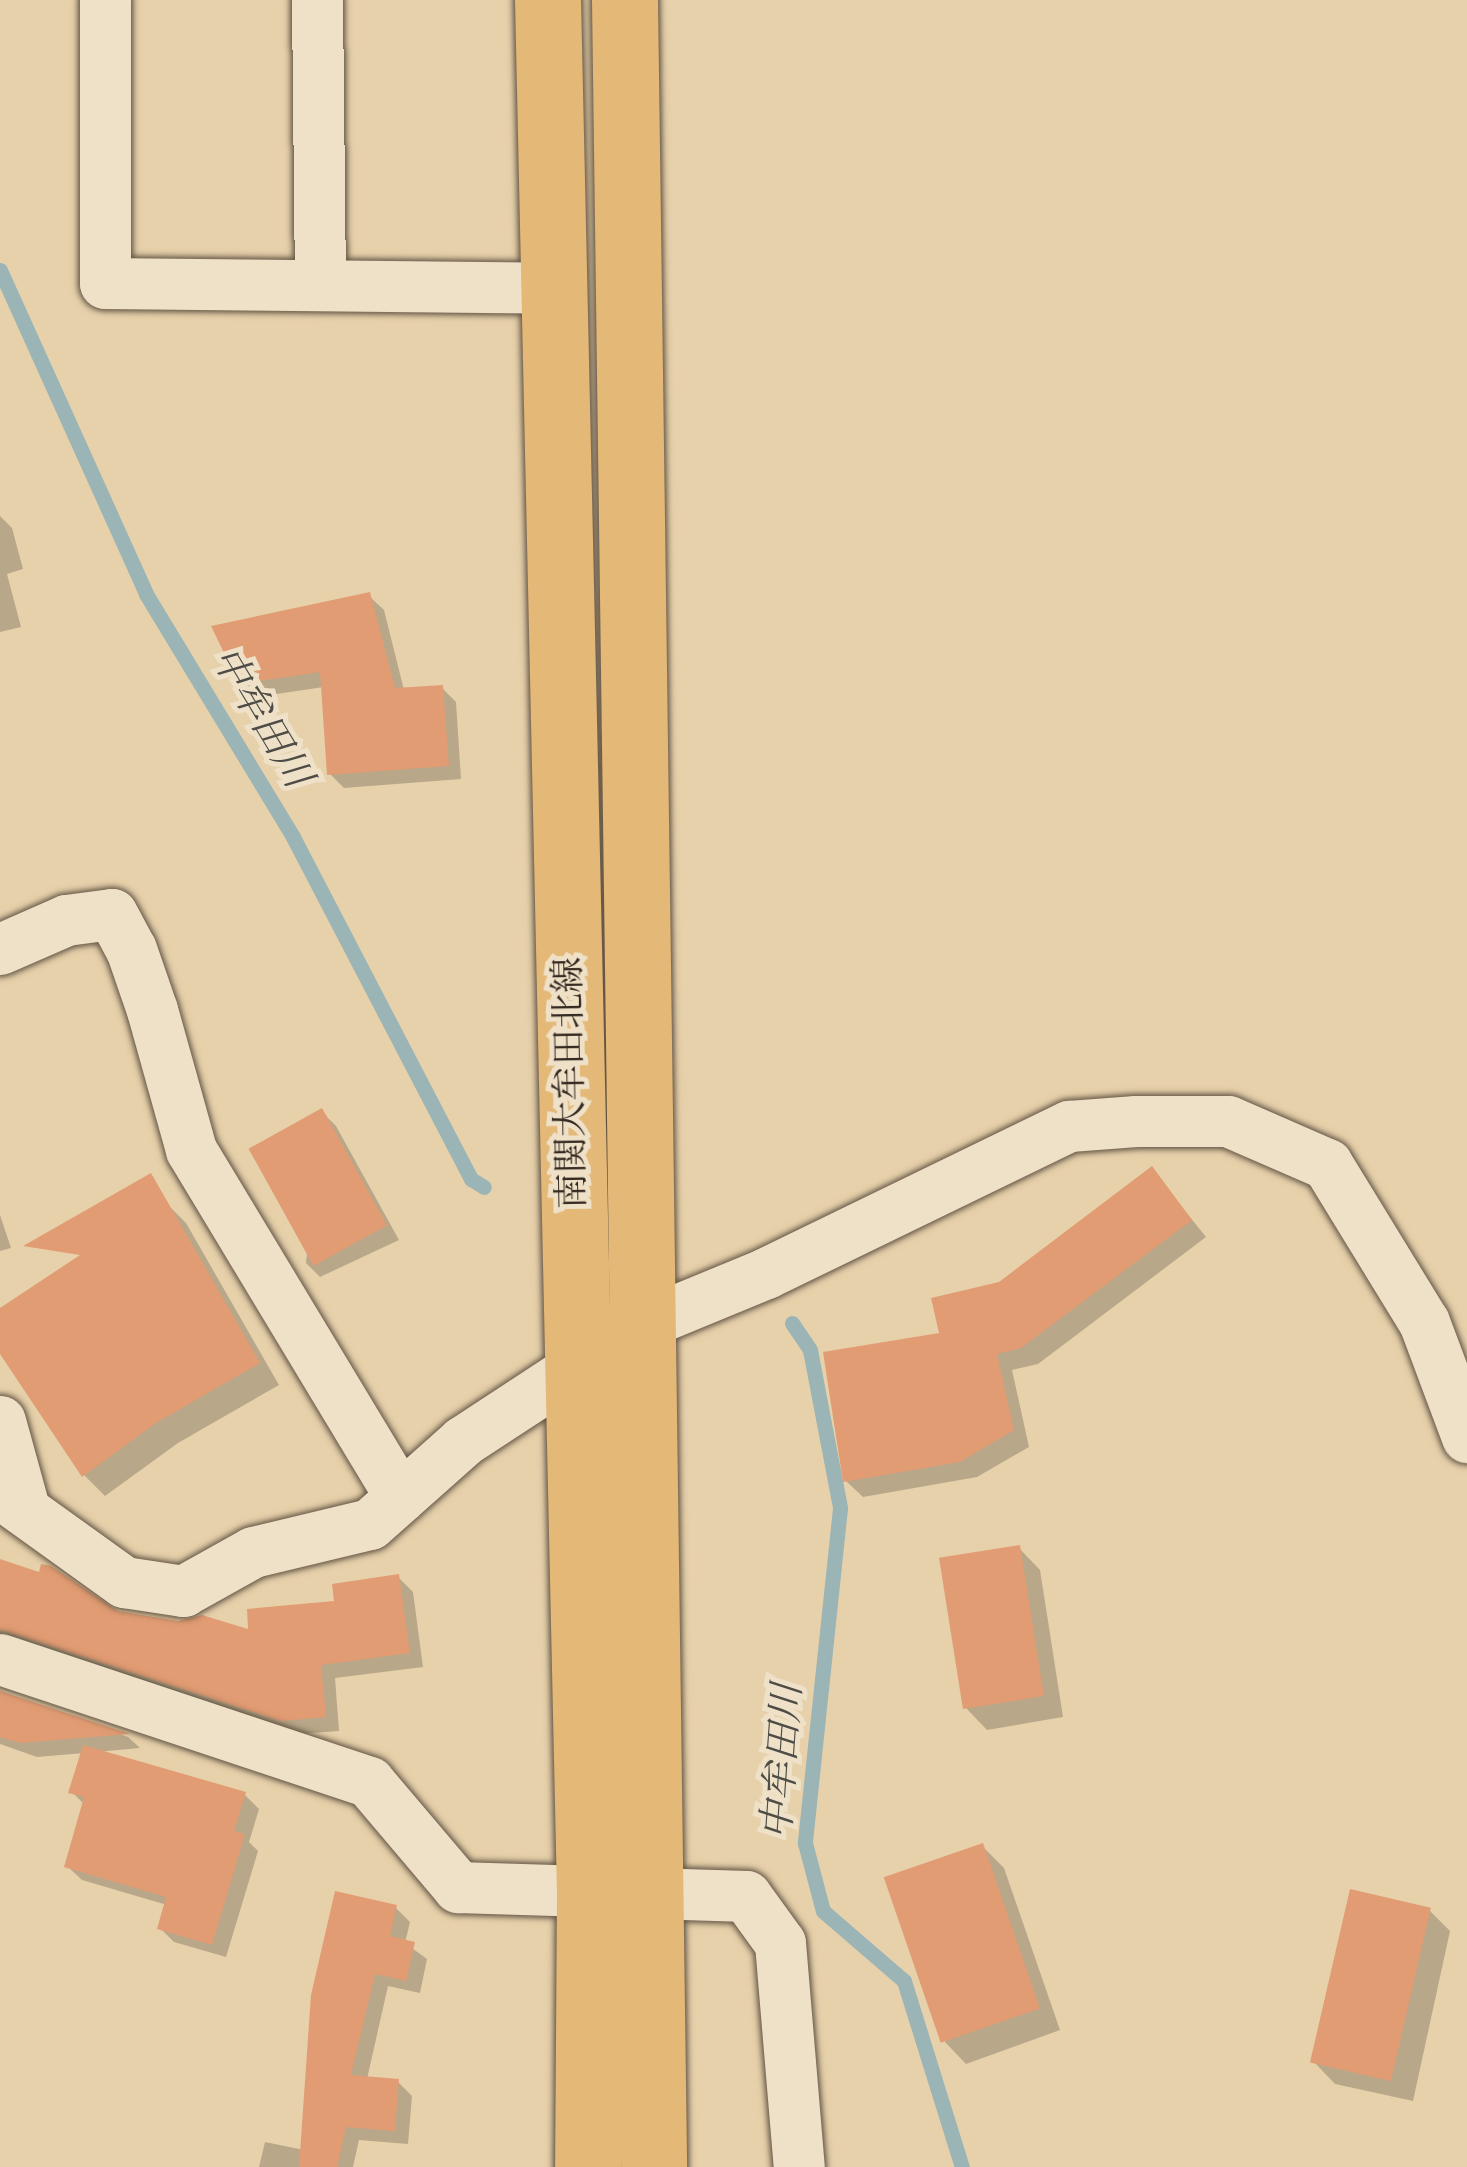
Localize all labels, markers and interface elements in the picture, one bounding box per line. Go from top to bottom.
water label: 中牟田川 [200,639,320,797]
street label: 南関大牟田北線 [547,957,595,1209]
water label: 中牟田川 [755,1683,813,1841]

